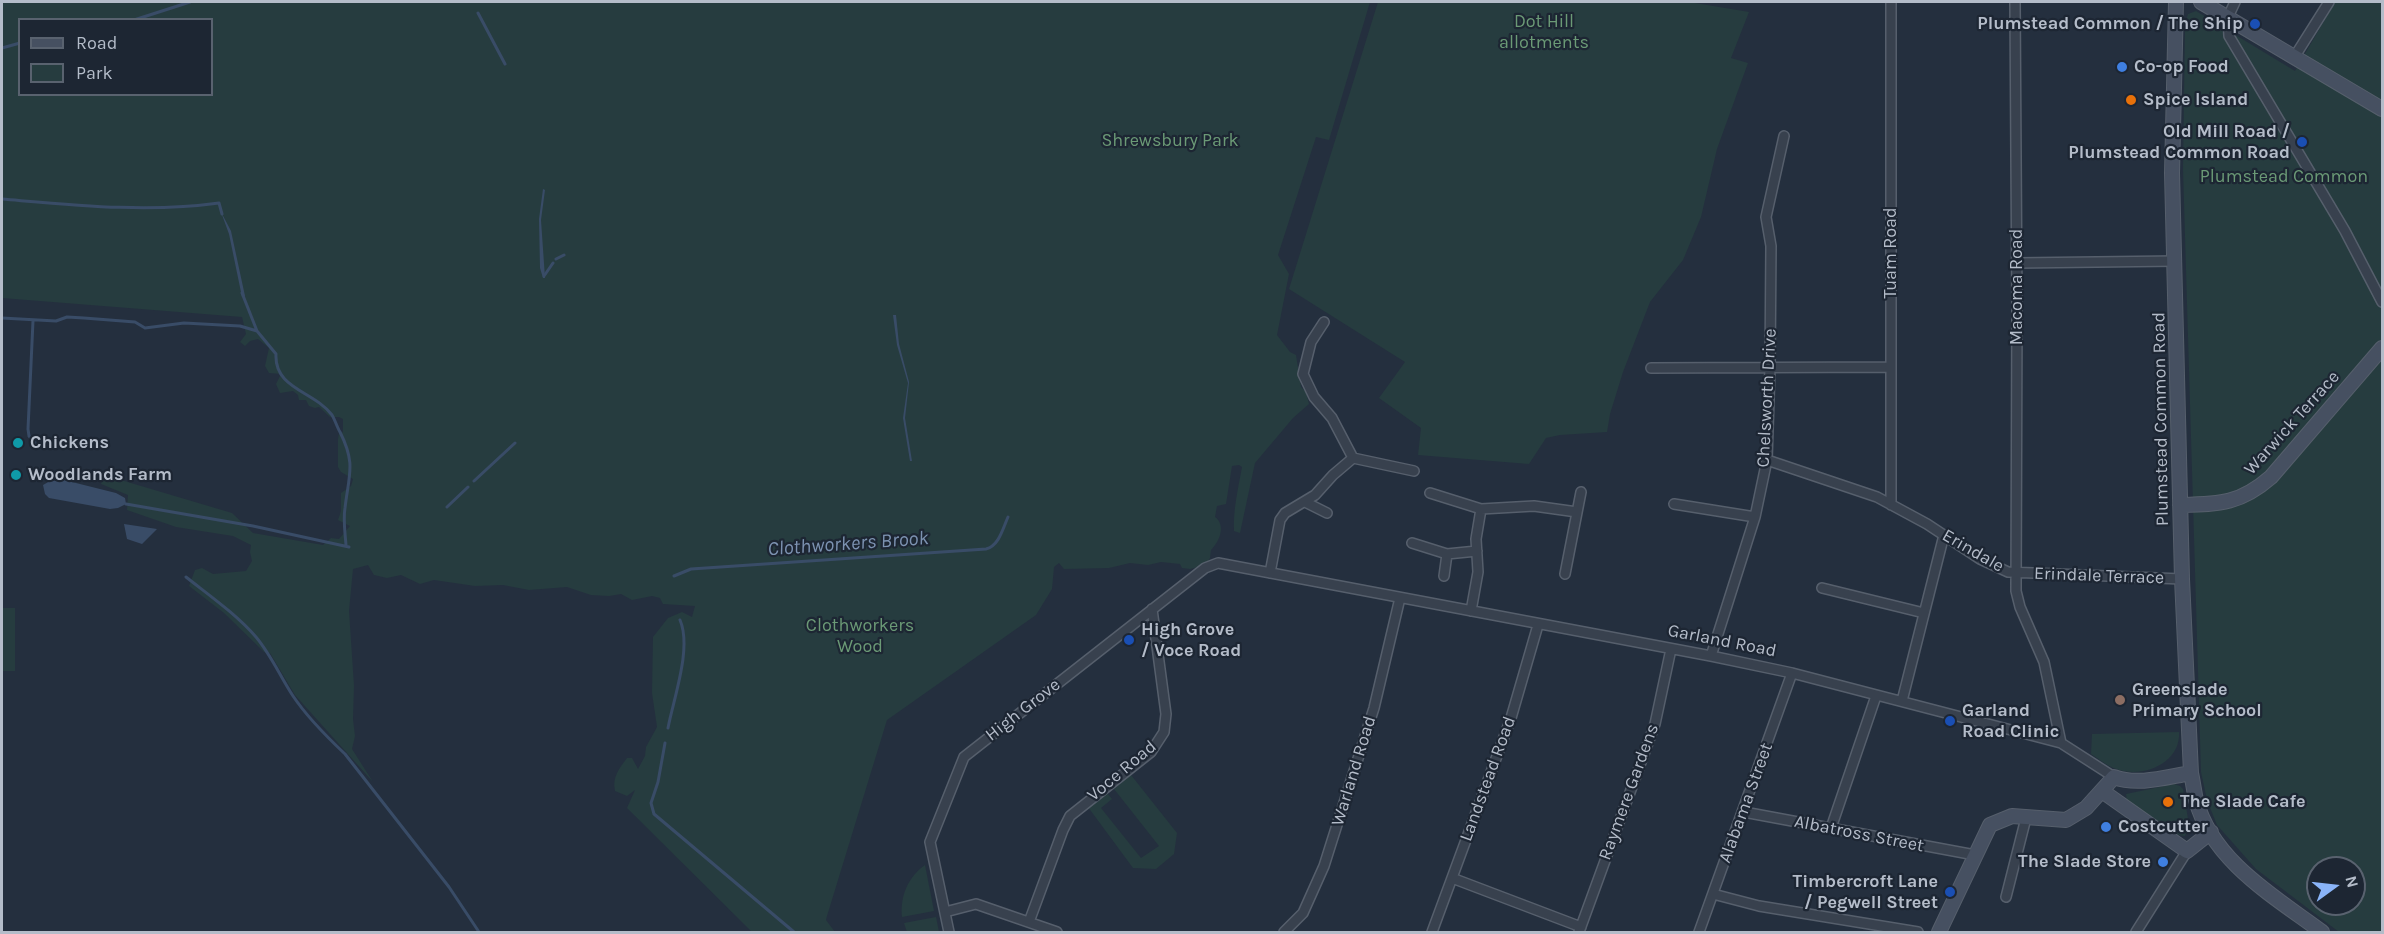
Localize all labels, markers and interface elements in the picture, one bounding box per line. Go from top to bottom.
park label: Dot Hill allotments [1499,11,1589,54]
place label: Plumstead Common / The Ship [1977,13,2243,35]
marker: Plumstead Common / The Ship [2248,17,2262,31]
legend [18,18,213,96]
text: Road [76,32,117,54]
place label: Co-op Food [2134,56,2229,78]
marker: Co-op Food [2115,60,2129,74]
text: Park [76,62,113,84]
place label: Spice Island [2143,89,2248,111]
marker: Spice Island [2124,93,2138,107]
place label: Old Mill Road / Plumstead Common Road [2068,121,2290,164]
park label: Shrewsbury Park [1101,130,1239,152]
marker: Old Mill Road / Plumstead Common Road [2295,135,2309,149]
park label: Plumstead Common [2200,166,2368,188]
street label: Tuam Road [1880,207,1902,299]
street label: Macoma Road [2006,229,2028,345]
street label: Plumstead Common Road [2148,312,2174,526]
street label: Chelsworth Drive [1753,328,1781,468]
street label: Warwick Terrace [2240,367,2344,479]
place label: Chickens [30,432,109,454]
marker: Chickens [11,436,25,450]
place label: Woodlands Farm [28,464,172,486]
marker: Woodlands Farm [9,468,23,482]
street label: Erindale [1938,525,2008,577]
water label: Clothworkers Brook [767,526,929,562]
street label: Erindale Terrace [2033,563,2165,589]
park label: Clothworkers Wood [806,615,914,658]
place label: High Grove / Voce Road [1141,619,1241,662]
street label: Garland Road [1666,620,1778,662]
marker: High Grove / Voce Road [1122,633,1136,647]
street label: High Grove [981,674,1065,746]
place label: Greenslade Primary School [2132,679,2262,722]
marker: Greenslade Primary School [2113,693,2127,707]
place label: Garland Road Clinic [1962,700,2059,742]
street label: Warland Road [1327,713,1381,829]
street label: Landstead Road [1455,713,1521,845]
marker: Garland Road Clinic [1943,714,1957,728]
street label: Raymere Gardens [1594,721,1664,863]
street label: Voce Road [1083,736,1161,806]
street label: Alabama Street [1714,740,1778,866]
place label: The Slade Cafe [2180,791,2306,813]
marker: The Slade Cafe [2161,795,2175,809]
street label: Albatross Street [1792,811,1926,857]
place label: Costcutter [2118,816,2208,838]
marker: Costcutter [2099,820,2113,834]
place label: The Slade Store [2018,851,2151,873]
marker: The Slade Store [2156,855,2170,869]
north arrow [2306,856,2366,916]
place label: Timbercroft Lane / Pegwell Street [1793,871,1938,914]
text: N [2341,874,2363,890]
marker: Timbercroft Lane / Pegwell Street [1943,885,1957,899]

